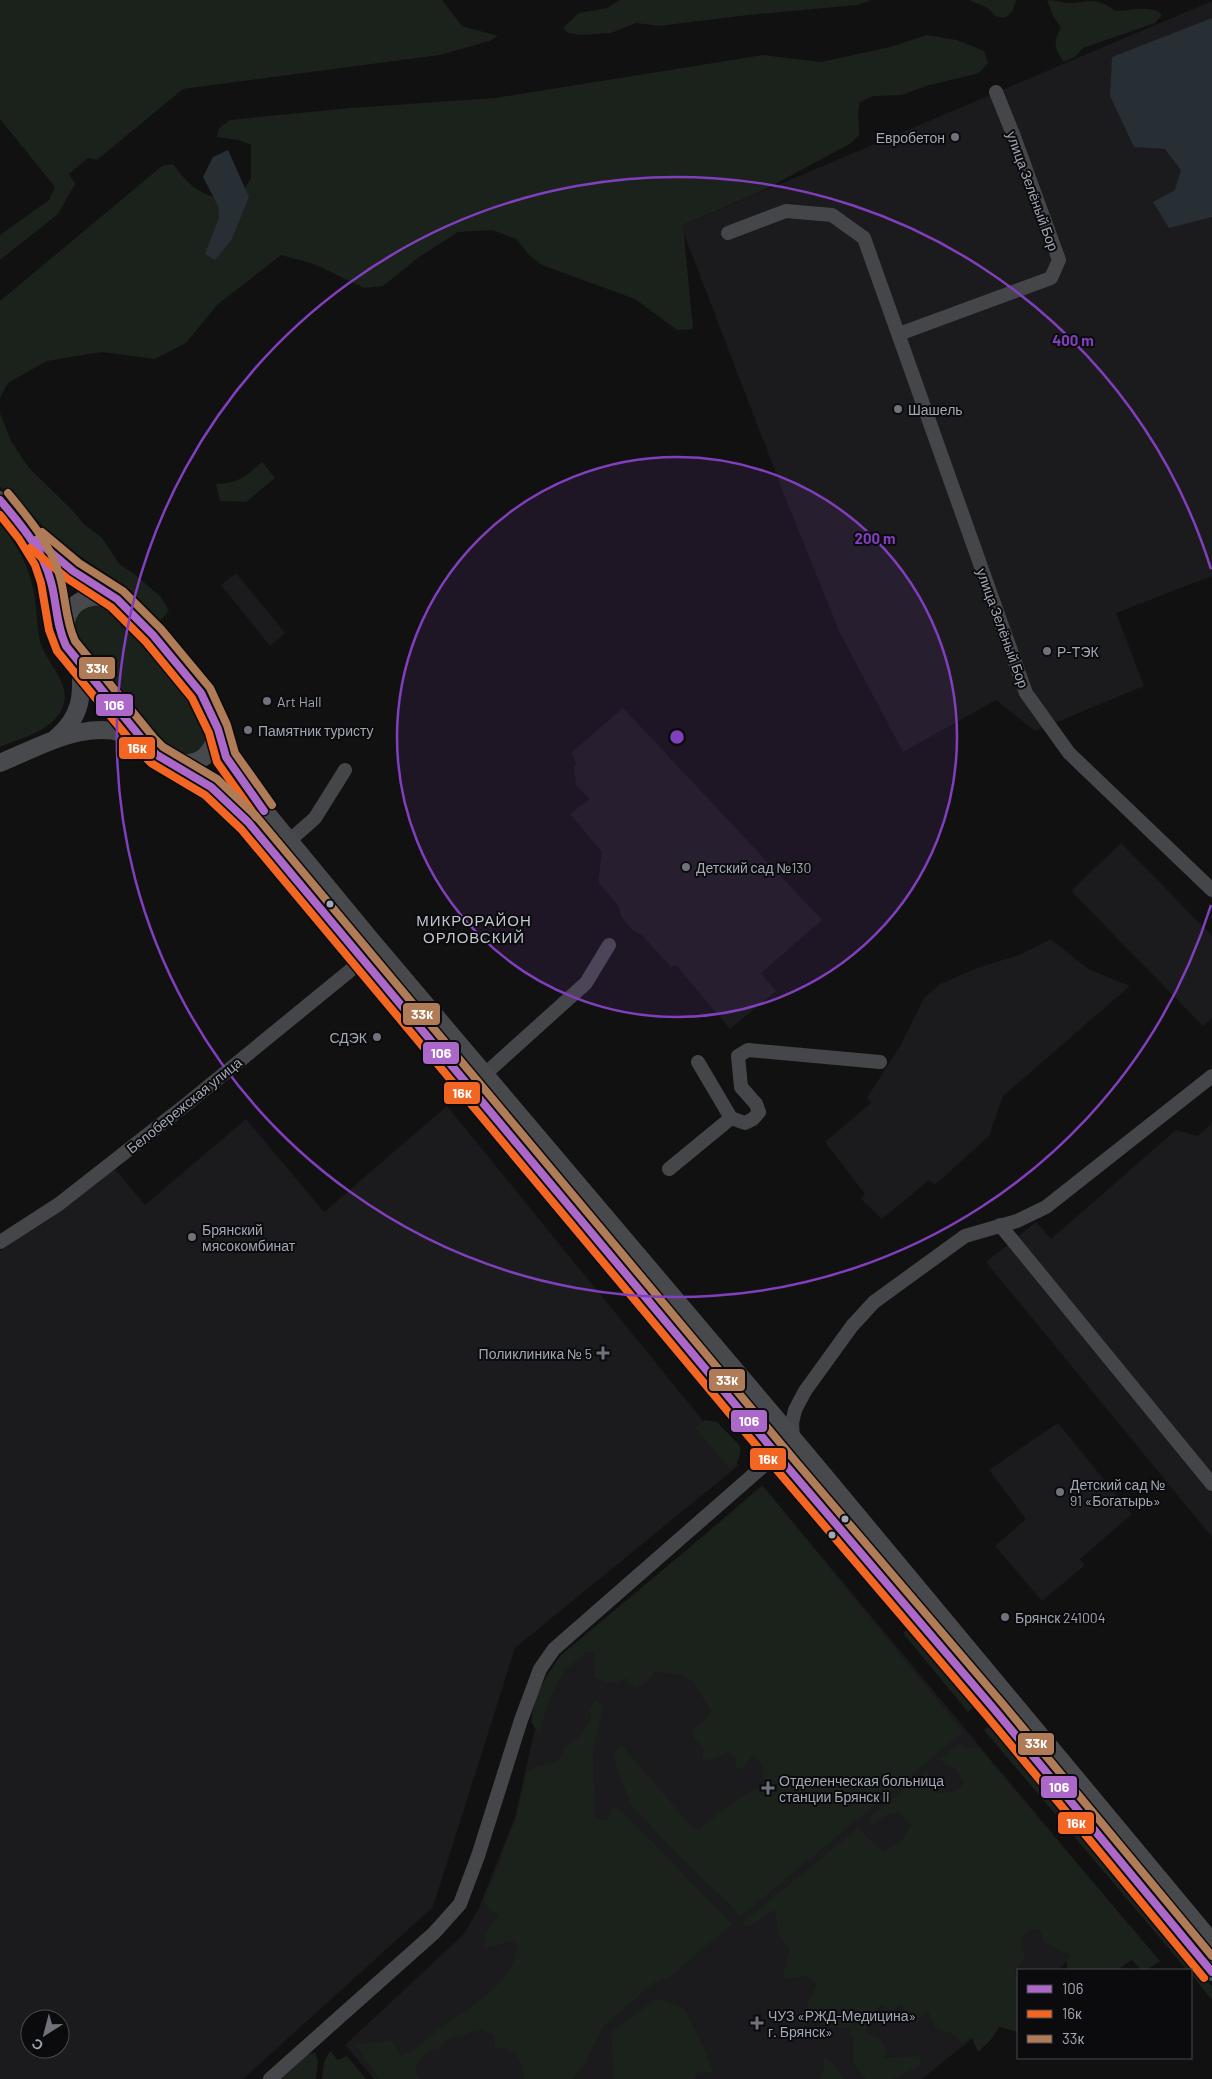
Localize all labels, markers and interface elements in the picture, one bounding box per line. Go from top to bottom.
place label: Евробетон [876,129,945,146]
street label: улица Зелёный Бор [1003,129,1063,253]
marker: Евробетон [949,131,961,143]
text: 400 m [1052,331,1094,349]
place label: Шашель [908,401,963,418]
marker: Шашель [892,403,904,415]
text: 200 m [854,529,896,547]
street label: улица Зелёный Бор [973,566,1033,690]
place label: Р-ТЭК [1057,643,1099,660]
marker: Р-ТЭК [1041,645,1053,657]
line badge: 33к [78,656,116,680]
text: 33к [86,659,109,676]
line badge: 106 [95,693,134,717]
place label: Art Hall [277,693,321,710]
marker: Art Hall [261,695,273,707]
text: 106 [104,696,125,713]
place label: Памятник туристу [258,722,374,739]
marker: Памятник туристу [242,724,254,736]
centre of rings [668,728,686,746]
line badge: 16к [118,736,156,760]
text: 16к [127,739,148,756]
place label: Детский сад №130 [696,859,811,876]
marker: Детский сад №130 [680,861,692,873]
unlabelled marker [325,899,335,909]
district label: МИКРОРАЙОН ОРЛОВСКИЙ [416,911,532,946]
line badge: 33к [402,1002,441,1026]
text: 33к [411,1005,434,1022]
place label: СДЭК [329,1029,368,1046]
marker: СДЭК [371,1031,383,1043]
line badge: 106 [422,1041,460,1065]
text: 106 [431,1044,452,1061]
street label: Белобережская улица [123,1053,245,1157]
line badge: 16к [443,1081,481,1105]
text: 16к [452,1084,473,1101]
place label: Брянский мясокомбинат [202,1221,296,1254]
marker: Брянский мясокомбинат [186,1231,198,1243]
place label: Поликлиника № 5 [479,1345,592,1362]
marker: Поликлиника № 5 [596,1346,610,1360]
line badge: 33к [708,1368,746,1392]
text: 33к [716,1371,739,1388]
line badge: 106 [730,1409,768,1433]
text: 106 [739,1412,760,1429]
line badge: 16к [749,1447,787,1471]
text: 16к [758,1450,779,1467]
place label: Детский сад № 91 «Богатырь» [1070,1476,1165,1509]
marker: Детский сад № 91 «Богатырь» [1054,1486,1066,1498]
unlabelled marker [840,1514,850,1524]
unlabelled marker [827,1530,837,1540]
place label: Брянск 241004 [1015,1609,1105,1626]
marker: Брянск 241004 [999,1611,1011,1623]
line badge: 33к [1017,1732,1055,1756]
text: 33к [1025,1734,1048,1751]
place label: Отделенческая больница станции Брянск II [779,1772,944,1805]
line badge: 106 [1040,1775,1078,1799]
text: 106 [1049,1778,1070,1795]
marker: Отделенческая больница станции Брянск II [761,1781,775,1795]
line badge: 16к [1057,1811,1095,1835]
text: 16к [1066,1814,1087,1831]
legend [1017,1969,1192,2059]
text: 106 [1062,1979,1083,1997]
text: 16к [1062,2004,1082,2022]
place label: ЧУЗ «РЖД-Медицина» г. Брянск» [768,2007,916,2040]
north arrow [20,2009,70,2059]
marker: ЧУЗ «РЖД-Медицина» г. Брянск» [750,2016,764,2030]
text: 33к [1062,2029,1084,2047]
text: С [28,2035,46,2055]

